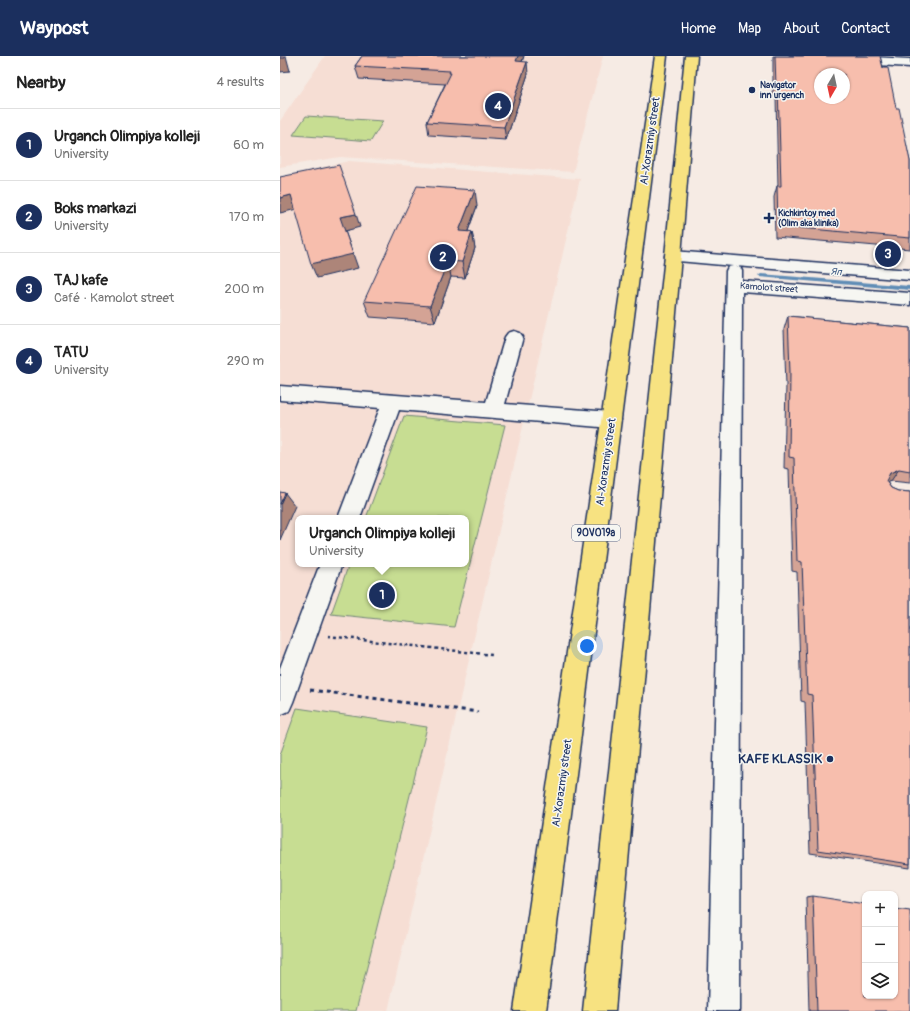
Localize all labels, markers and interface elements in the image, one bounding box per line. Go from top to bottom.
text: Waypost [20,16,89,40]
text: Home [681,20,716,37]
text: Map [738,20,761,37]
text: About [783,20,819,37]
text: Contact [841,20,890,37]
north arrow [814,68,850,104]
text: Nearby [16,72,65,93]
text: 4 results [217,74,264,90]
place label: Navigator inn urgench [760,80,805,101]
marker: Navigator inn urgench [747,85,757,95]
pin: 4 [485,91,511,121]
street label: Al-Xorazmiy street [637,96,663,186]
text: Urganch Olimpiya kolleji [54,127,200,146]
text: 1 [26,137,32,153]
text: 60 m [233,137,264,153]
text: University [54,146,108,162]
text: Boks markazi [54,199,136,218]
place label: Kichkintoy med (Olim aka klinika) [778,208,839,229]
text: 2 [25,209,33,225]
text: 170 m [229,209,264,225]
marker: Kichkintoy med (Olim aka klinika) [763,212,775,224]
text: University [54,218,108,234]
pin: 3 [875,239,901,269]
pin: 2 [430,242,456,272]
water label: Яп [830,266,843,278]
text: TAJ kafe [54,271,108,290]
street label: Kamolot street [740,280,799,296]
text: 3 [25,281,33,297]
text: 200 m [225,281,264,297]
text: Café · Kamolot street [54,290,174,306]
text: TATU [54,343,89,362]
text: 4 [25,353,33,369]
text: 290 m [227,353,264,369]
text: University [54,362,108,378]
street label: Al-Xorazmiy street [593,417,619,507]
popup [295,515,469,567]
text: Urganch Olimpiya kolleji [309,524,455,543]
road number: 90V019a [572,525,620,541]
text: University [309,543,364,559]
pin: 1 [369,580,395,610]
your location [577,636,597,656]
street label: Al-Xorazmiy street [549,738,575,828]
place label: KAFE KLASSIK [738,751,822,767]
marker: KAFE KLASSIK [825,754,835,764]
map controls [862,891,898,999]
button: + [862,891,898,927]
button: − [862,927,898,963]
button: layers [862,963,898,999]

